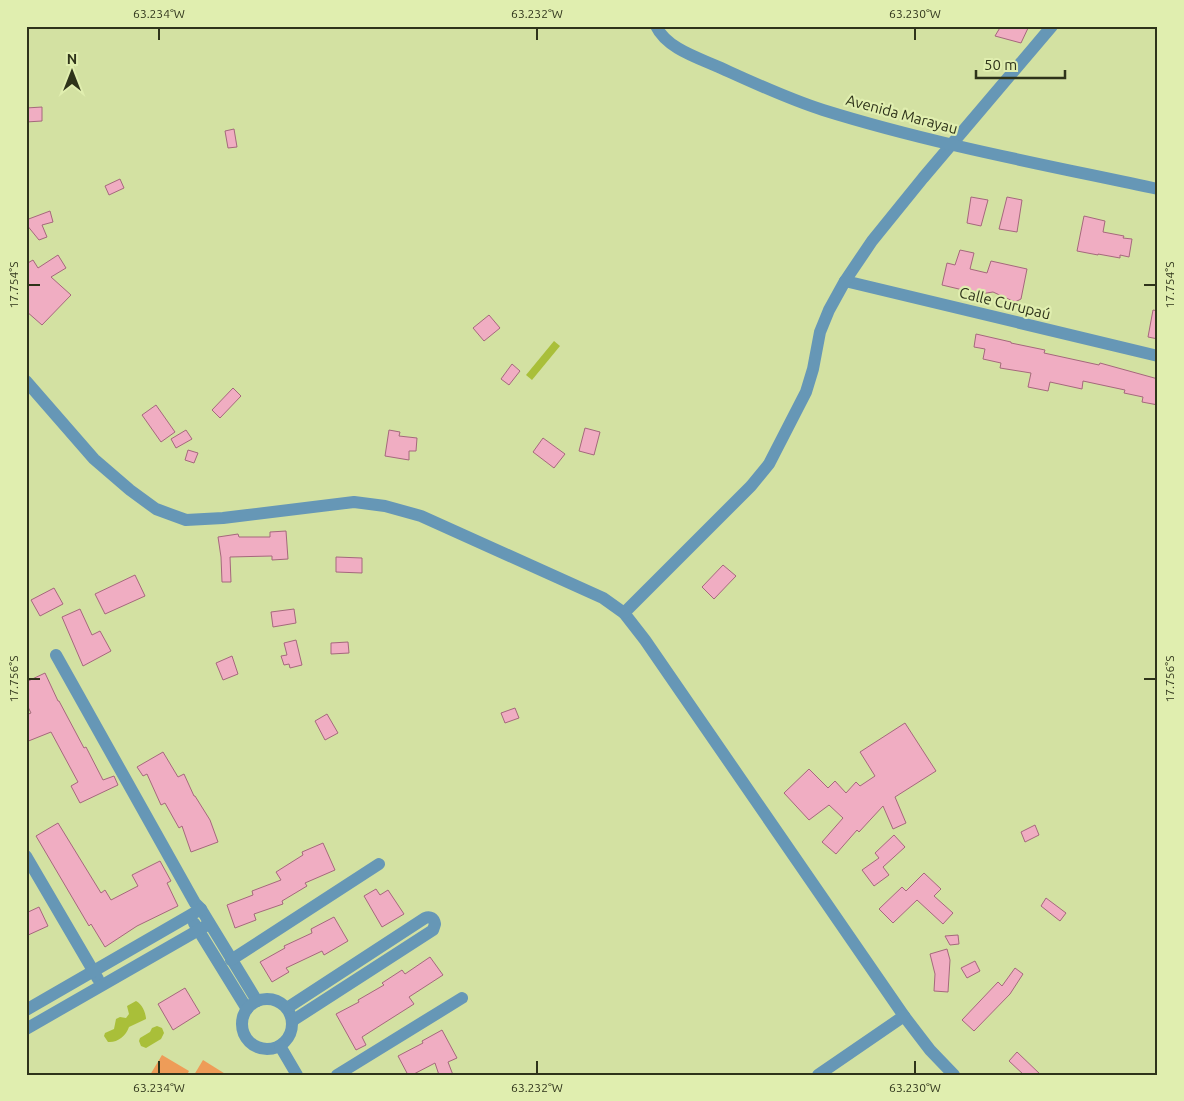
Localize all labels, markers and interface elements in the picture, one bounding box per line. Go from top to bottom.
text: 63.234°W [133,7,185,20]
text: 63.232°W [511,7,563,20]
text: 63.230°W [889,7,941,20]
north arrow [48,48,98,98]
scale bar [976,48,1065,80]
text: N [67,51,77,67]
text: 50 m [984,56,1017,73]
street label: Avenida Marayau [844,91,960,137]
text: 17.754°S [7,262,20,308]
text: 17.754°S [1163,262,1176,308]
street label: Calle Curupaú [958,283,1052,323]
text: 17.756°S [7,656,20,702]
text: 17.756°S [1163,656,1176,702]
text: 63.234°W [133,1081,185,1094]
text: 63.232°W [511,1081,563,1094]
text: 63.230°W [889,1081,941,1094]

